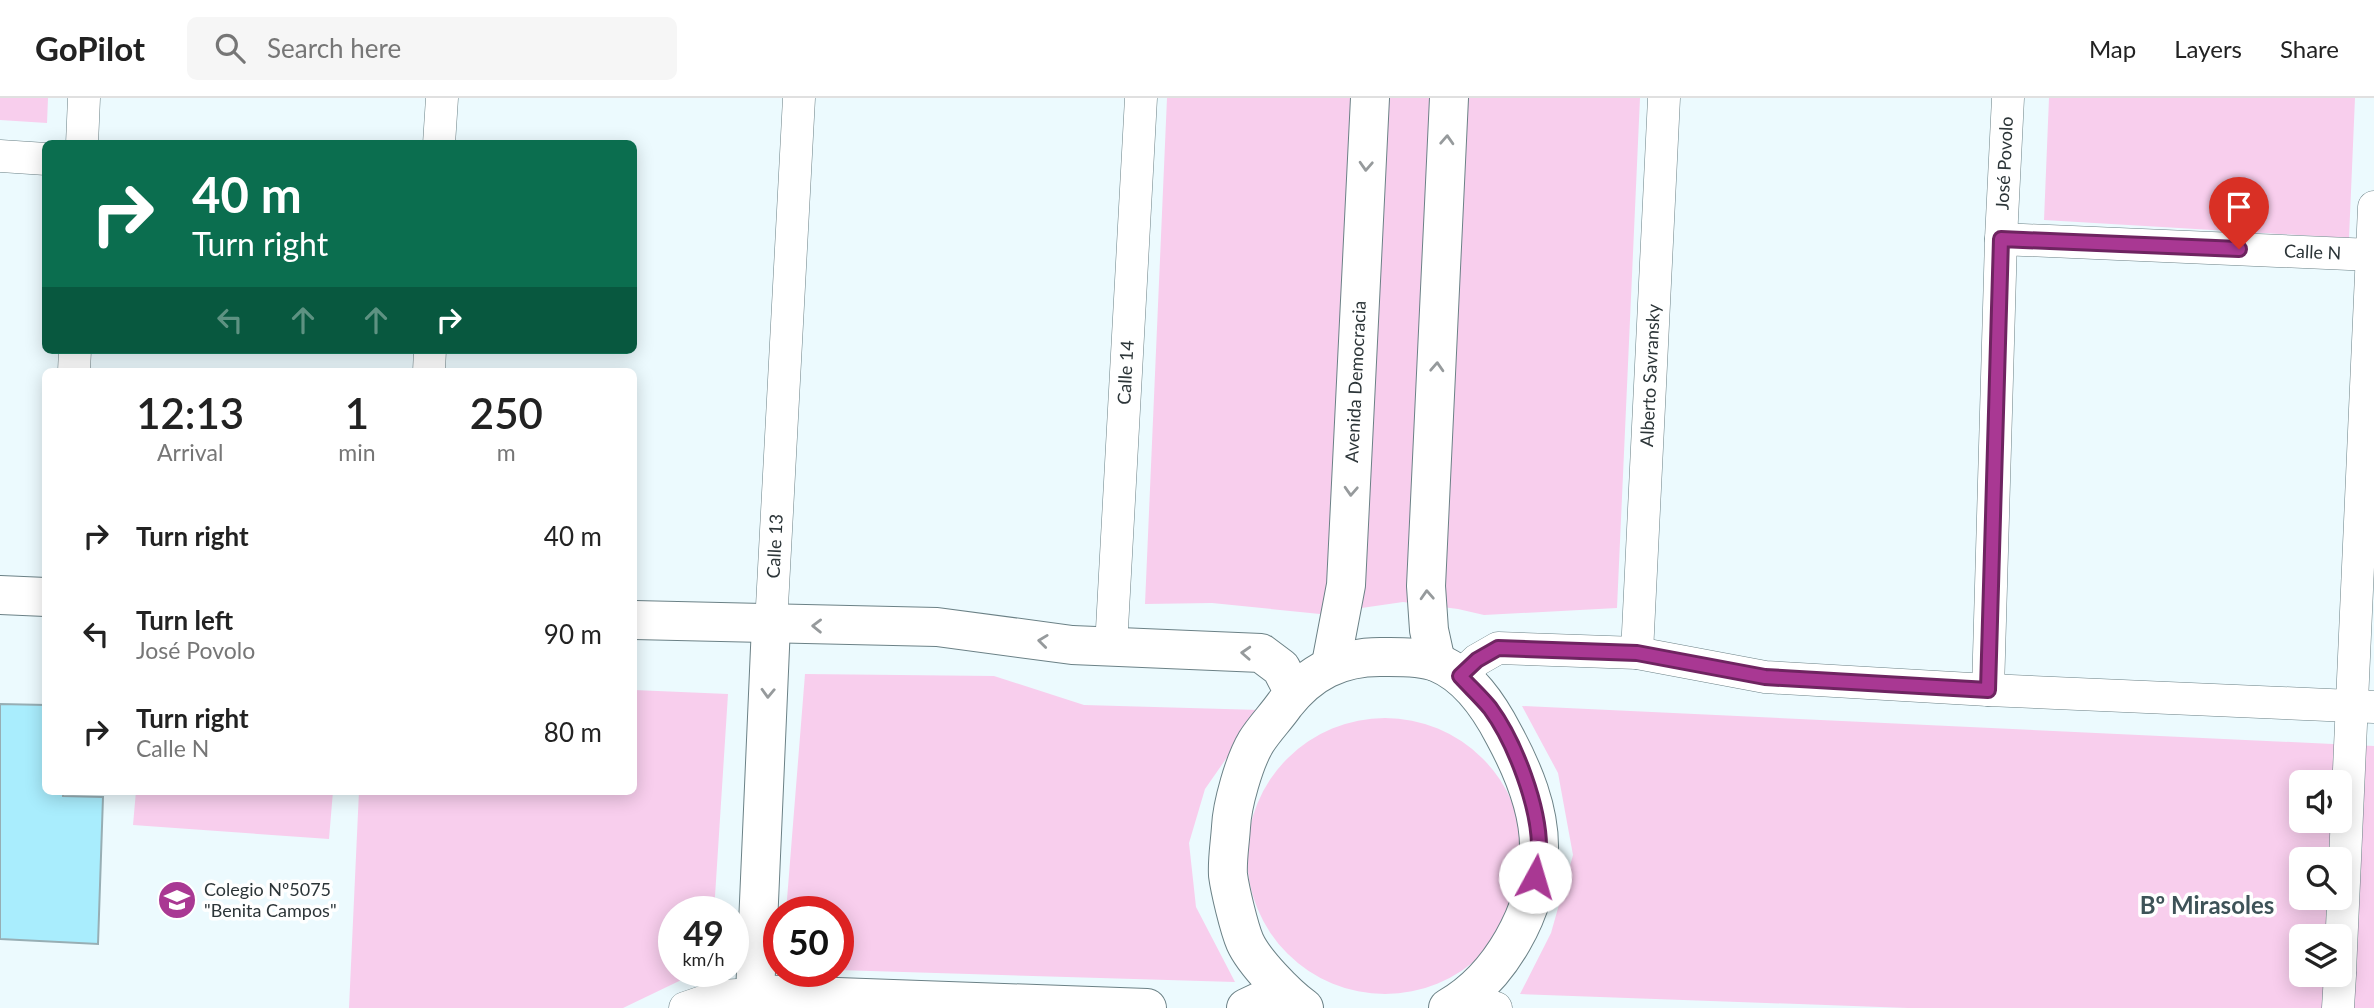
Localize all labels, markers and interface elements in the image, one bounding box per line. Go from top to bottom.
search box [187,17,677,80]
text: GoPilot [35,28,145,68]
icon: search [211,29,249,67]
text: Search here [267,32,401,64]
text: Map [2089,34,2136,63]
text: Layers [2174,34,2242,63]
text: Share [2280,34,2339,63]
street label: José Povolo [1990,116,2017,210]
one-way arrow [1440,134,1455,145]
one-way arrow [1359,161,1374,172]
text: 40 m [192,165,302,223]
icon: right [77,168,168,259]
pin [2209,177,2269,249]
icon: arrive [2220,188,2258,226]
text: Turn right [192,224,328,263]
street label: Calle N [2284,239,2342,264]
street label: Avenida Democracia [1340,300,1370,463]
icon: left [211,301,249,339]
icon: ahead [284,301,322,339]
icon: ahead [357,301,395,339]
icon: right [430,301,468,339]
street label: Alberto Savransky [1635,303,1664,447]
street label: Calle 14 [1112,340,1138,405]
one-way arrow [1429,362,1444,373]
text: 12:13 [136,388,244,438]
text: 1 [345,388,369,438]
text: 250 [470,388,543,438]
text: Arrival [157,438,223,466]
text: min [338,438,376,466]
text: m [497,438,516,466]
one-way arrow [1344,486,1359,497]
street label: Calle 13 [761,513,787,579]
icon: right [77,517,115,555]
text: Turn right [136,520,249,552]
text: 40 m [544,520,602,552]
one-way arrow [1420,589,1435,600]
text: Turn left [136,604,233,636]
icon: left [77,615,115,653]
text: 90 m [544,618,602,650]
one-way arrow [811,618,822,633]
one-way arrow [1037,634,1049,649]
text: José Povolo [136,636,255,664]
one-way arrow [1240,645,1251,660]
one-way arrow [761,688,776,699]
text: Turn right [136,702,249,734]
icon: right [77,713,115,751]
text: 80 m [544,716,602,748]
text: Calle N [136,734,209,762]
map controls [2289,770,2352,987]
button: sound [2289,770,2352,833]
position arrow [1498,840,1572,914]
button: search [2289,847,2352,910]
place label: Colegio Nº5075 "Benita Campos" [204,878,337,921]
school or university icon: Colegio Nº5075 "Benita Campos" [156,879,198,921]
district label: Bº Mirasoles [2140,890,2274,919]
speed limit sign: 50 [763,896,854,987]
text: 49 [683,911,724,953]
button: layers [2289,924,2352,987]
text: km/h [682,948,725,970]

